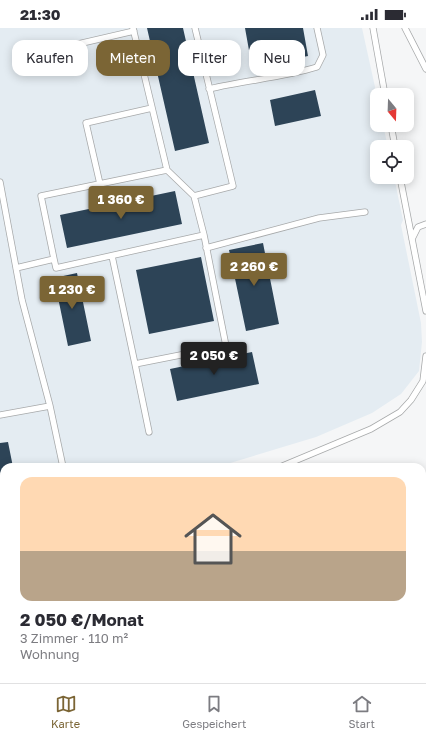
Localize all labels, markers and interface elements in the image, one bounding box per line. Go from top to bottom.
text: 21:30 [20,5,61,23]
chip: Kaufen [12,40,88,76]
chip: Mieten [96,40,170,76]
chip: Filter [178,40,241,76]
chip: Neu [249,40,305,76]
north arrow [370,88,414,132]
map controls [370,88,414,184]
button: locate [370,140,414,184]
pin: 1 360 € [84,186,158,220]
text: 1 360 € [98,191,145,207]
pin: 2 260 € [217,253,291,287]
text: 2 260 € [230,258,278,274]
pin: 1 230 € [35,276,109,310]
text: 1 230 € [49,281,95,297]
pin: 2 050 € [177,342,251,376]
text: 2 050 € [190,347,238,363]
icon: home [177,503,249,575]
text: 2 050 €/Monat [20,609,144,630]
text: 3 Zimmer · 110 m² [20,630,128,646]
text: Wohnung [20,646,80,662]
tab: Karte [51,693,80,730]
tab: Gespeichert [182,693,246,730]
tab: Start [349,693,375,730]

